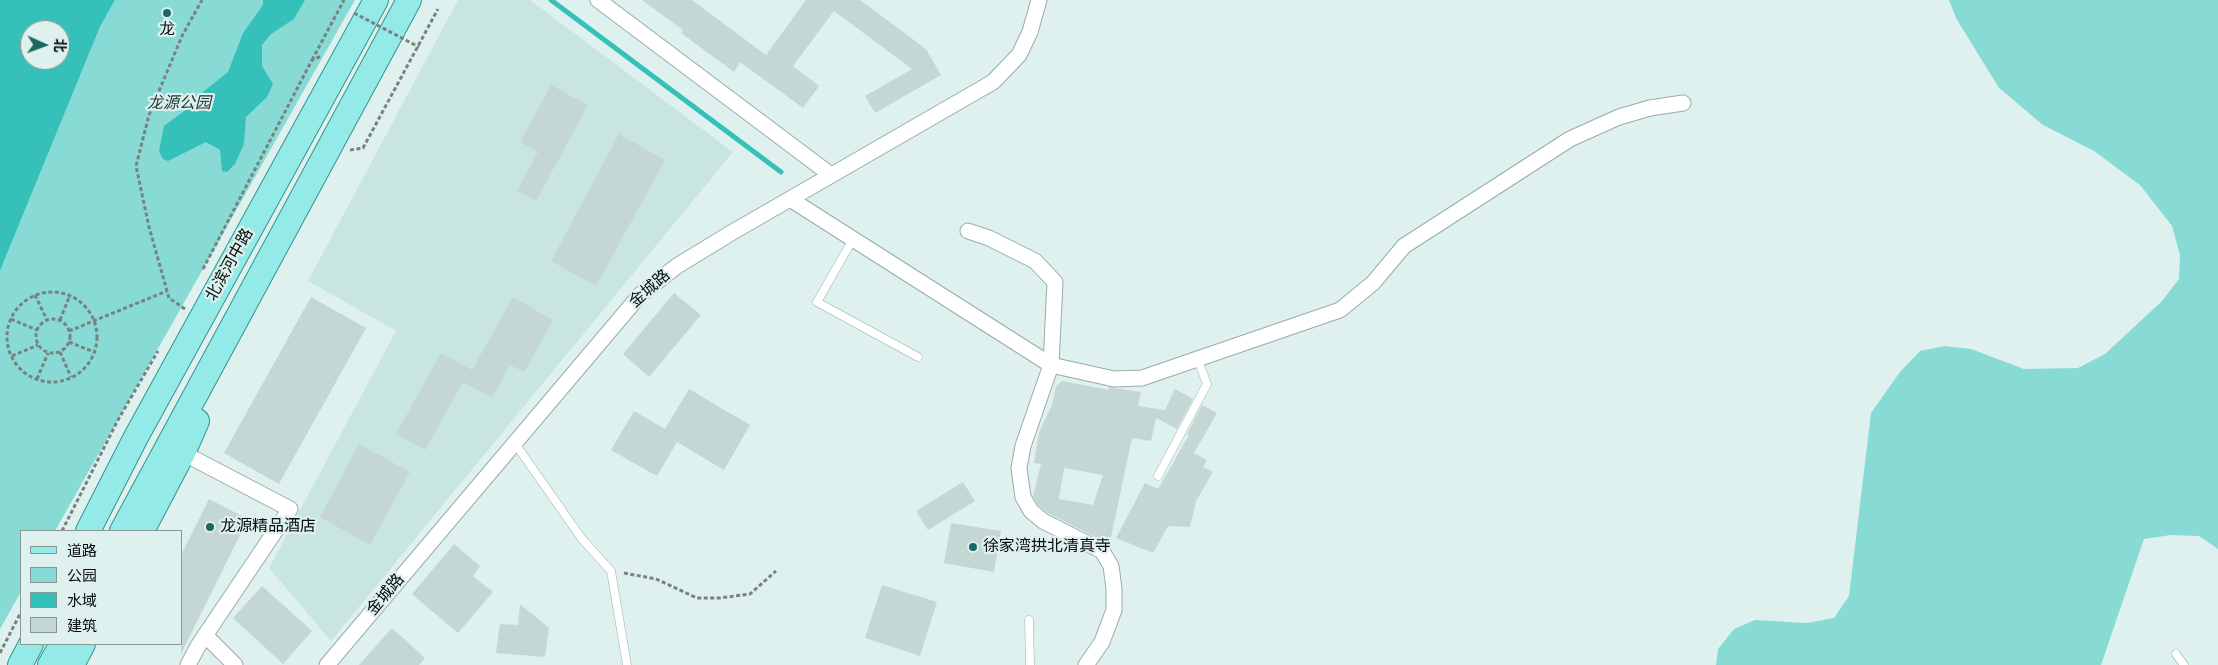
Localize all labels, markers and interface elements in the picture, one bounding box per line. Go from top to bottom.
marker: 龙 [161,7,173,19]
north arrow [20,20,70,70]
place label: 龙 [159,20,175,40]
text: 北 [52,38,67,53]
park label: 龙源公园 [147,94,211,114]
street label: 北滨河中路 [202,225,258,305]
street label: 金城路 [626,266,674,312]
place label: 龙源精品酒店 [220,517,316,537]
marker: 龙源精品酒店 [204,521,216,533]
legend [20,530,182,645]
place label: 徐家湾拱北清真寺 [983,537,1111,557]
marker: 徐家湾拱北清真寺 [967,541,979,553]
text: 道路 [67,543,97,559]
text: 公园 [67,568,97,584]
street label: 金城路 [363,570,409,620]
text: 水域 [67,593,97,609]
text: 建筑 [67,618,97,634]

